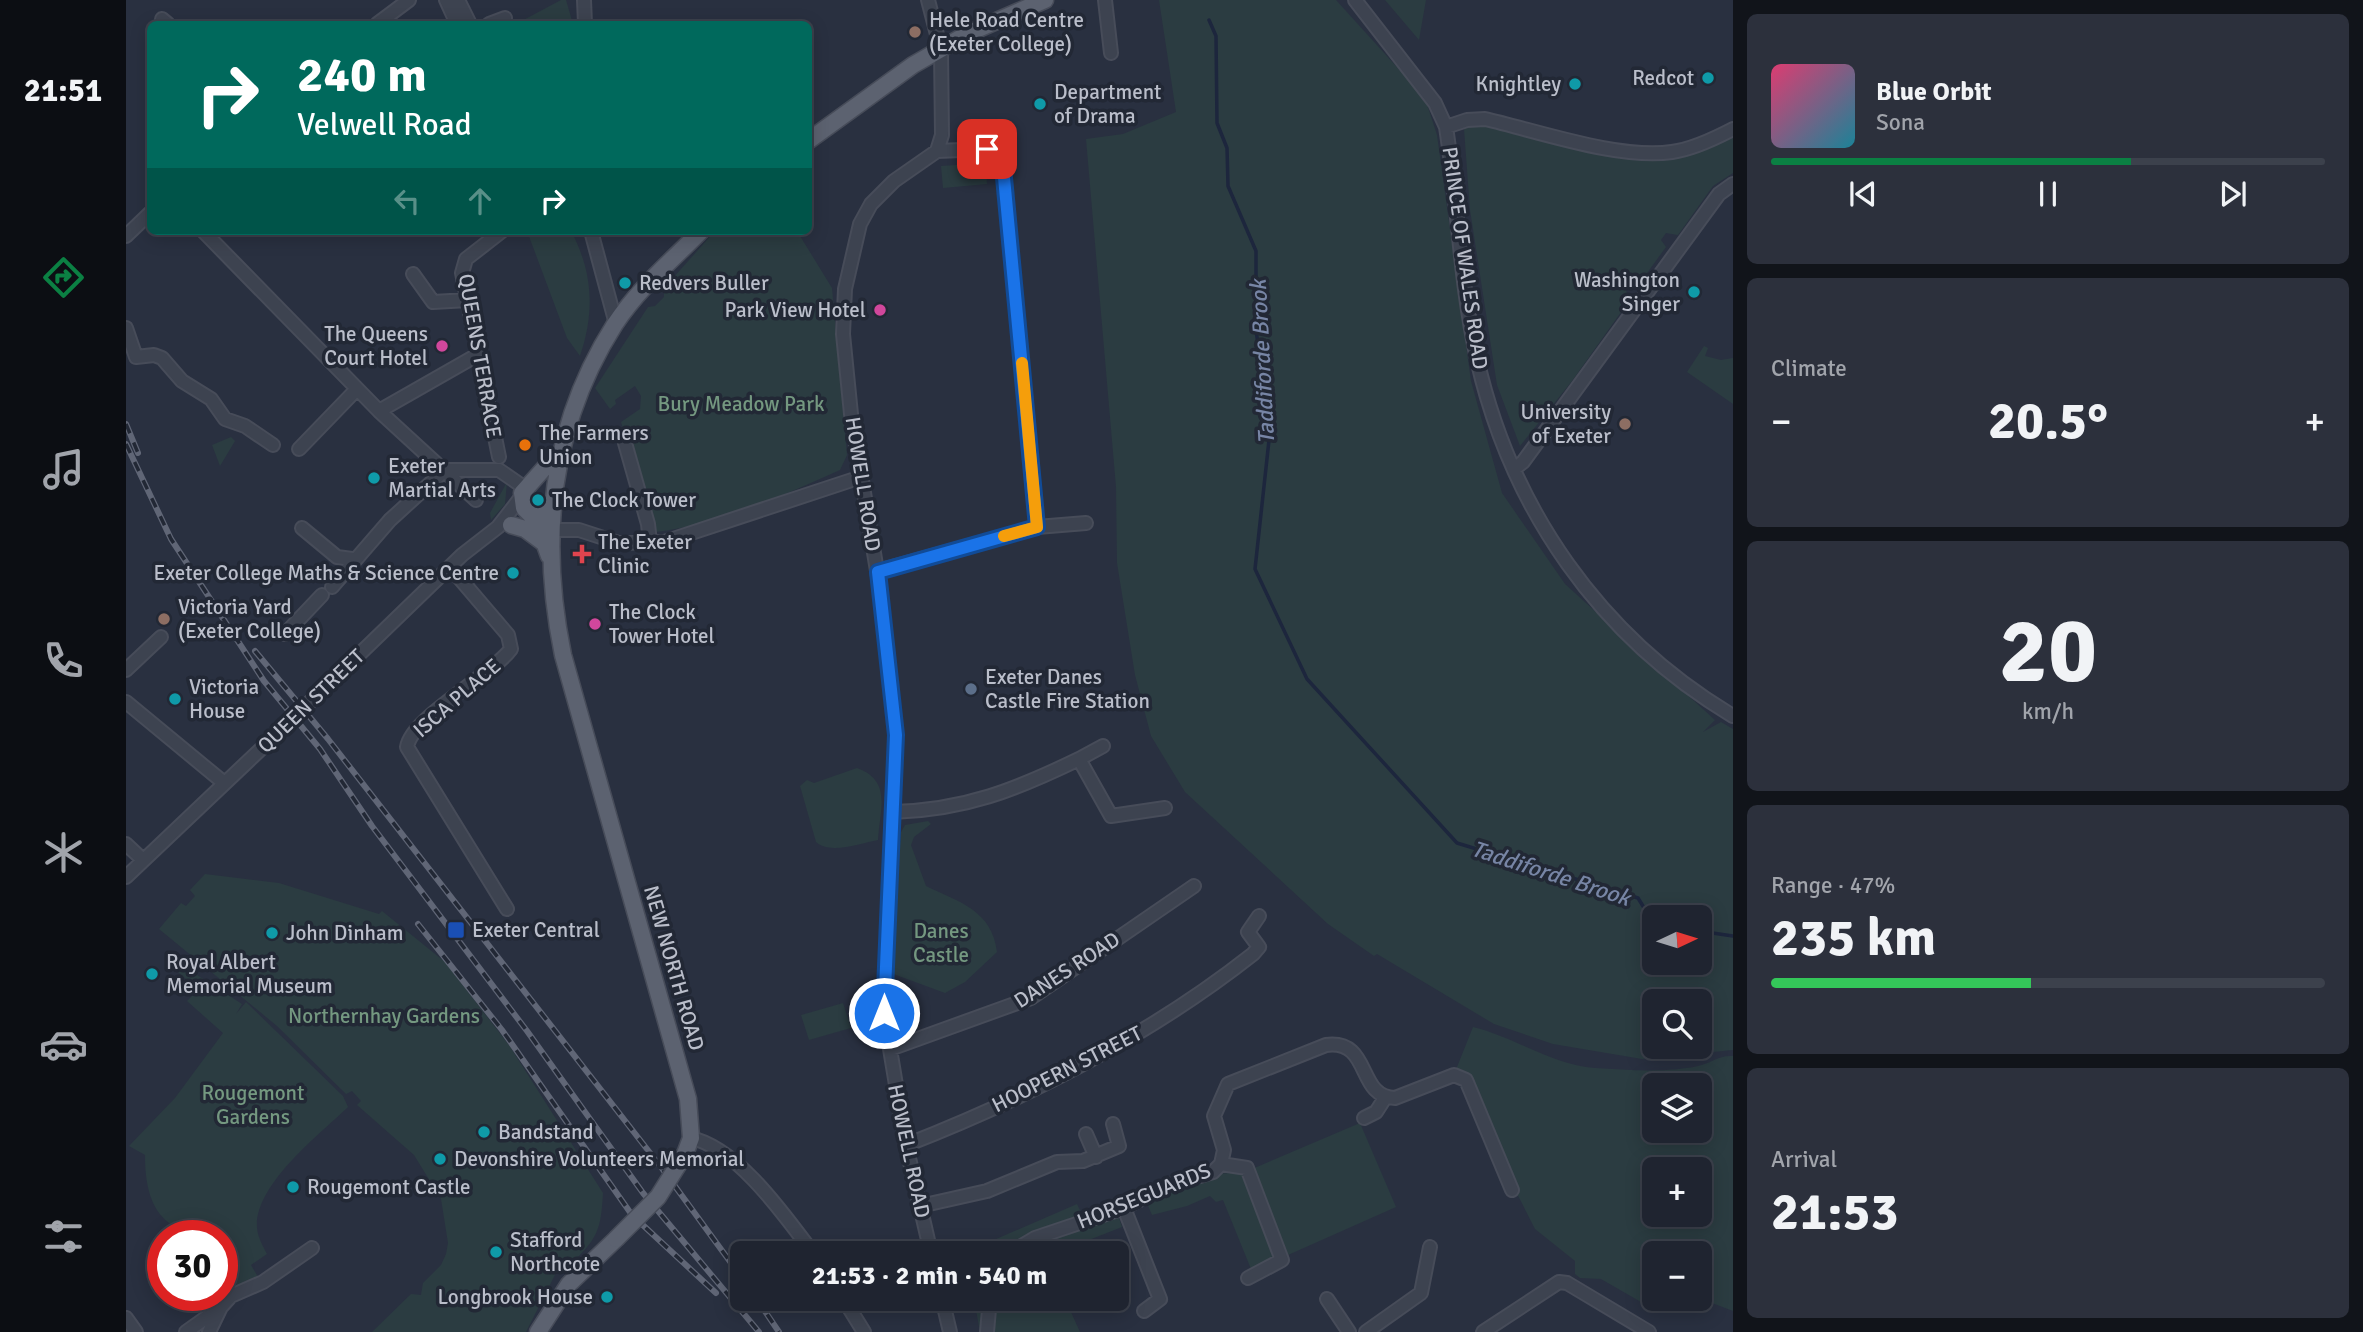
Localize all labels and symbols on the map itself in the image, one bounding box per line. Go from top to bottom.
place label: Hele Road Centre (Exeter College) [929,7,1084,57]
marker: Hele Road Centre (Exeter College) [907,24,923,40]
place label: Redcot [1632,65,1694,91]
marker: Redcot [1700,70,1716,86]
place label: Knightley [1475,71,1561,97]
marker: Knightley [1567,76,1583,92]
place label: Department of Drama [1054,79,1161,129]
marker: Department of Drama [1032,96,1048,112]
pin [957,119,1017,179]
street label: PRINCE OF WALES ROAD [1436,145,1494,371]
place label: Washington Singer [1574,267,1680,317]
place label: Redvers Buller [639,270,769,296]
street label: QUEENS TERRACE [453,272,507,440]
marker: Redvers Buller [617,275,633,291]
water label: Taddiforde Brook [1244,276,1281,445]
marker: Washington Singer [1686,284,1702,300]
place label: Park View Hotel [724,297,866,323]
marker: Park View Hotel [872,302,888,318]
place label: The Queens Court Hotel [324,321,428,371]
marker: The Queens Court Hotel [434,338,450,354]
park label: Bury Meadow Park [658,391,825,417]
place label: University of Exeter [1520,399,1611,449]
street label: HOWELL ROAD [840,415,886,553]
marker: University of Exeter [1617,416,1633,432]
place label: The Farmers Union [539,420,649,470]
marker: The Farmers Union [517,437,533,453]
place label: Exeter Martial Arts [388,453,496,503]
marker: Exeter Martial Arts [366,470,382,486]
place label: The Clock Tower [552,487,696,513]
marker: The Clock Tower [530,492,546,508]
place label: The Exeter Clinic [598,529,692,579]
marker: The Exeter Clinic [572,544,592,564]
place label: Exeter College Maths & Science Centre [154,560,499,586]
marker: Exeter College Maths & Science Centre [505,565,521,581]
place label: Victoria Yard (Exeter College) [178,594,321,644]
place label: The Clock Tower Hotel [609,599,715,649]
marker: Victoria Yard (Exeter College) [156,611,172,627]
marker: The Clock Tower Hotel [587,616,603,632]
street label: QUEEN STREET [252,643,370,758]
street label: ISCA PLACE [408,653,506,743]
place label: Exeter Danes Castle Fire Station [985,664,1150,714]
place label: Victoria House [189,674,259,724]
marker: Exeter Danes Castle Fire Station [963,681,979,697]
marker: Victoria House [167,691,183,707]
water label: Taddiforde Brook [1468,834,1636,914]
street label: NEW NORTH ROAD [638,882,710,1054]
north arrow [1642,905,1712,975]
place label: Exeter Central [472,917,600,943]
park label: Danes Castle [913,918,969,968]
place label: John Dinham [286,920,403,946]
marker: Exeter Central [446,920,466,940]
marker: John Dinham [264,925,280,941]
street label: DANES ROAD [1009,926,1125,1014]
place label: Royal Albert Memorial Museum [166,949,333,999]
marker: Royal Albert Memorial Museum [144,966,160,982]
position arrow [847,976,921,1050]
park label: Northernhay Gardens [288,1003,480,1029]
street label: HOOPERN STREET [987,1020,1147,1118]
park label: Rougemont Gardens [202,1080,304,1130]
street label: HOWELL ROAD [882,1082,936,1220]
place label: Bandstand [498,1119,594,1145]
marker: Bandstand [476,1124,492,1140]
place label: Devonshire Volunteers Memorial [454,1146,745,1172]
marker: Devonshire Volunteers Memorial [432,1151,448,1167]
street label: HORSEGUARDS [1073,1157,1215,1235]
place label: Rougemont Castle [307,1174,471,1200]
marker: Rougemont Castle [285,1179,301,1195]
speed limit sign: 30 [147,1220,238,1311]
place label: Stafford Northcote [510,1227,600,1277]
marker: Stafford Northcote [488,1244,504,1260]
place label: Longbrook House [437,1284,593,1310]
marker: Longbrook House [599,1289,615,1305]

